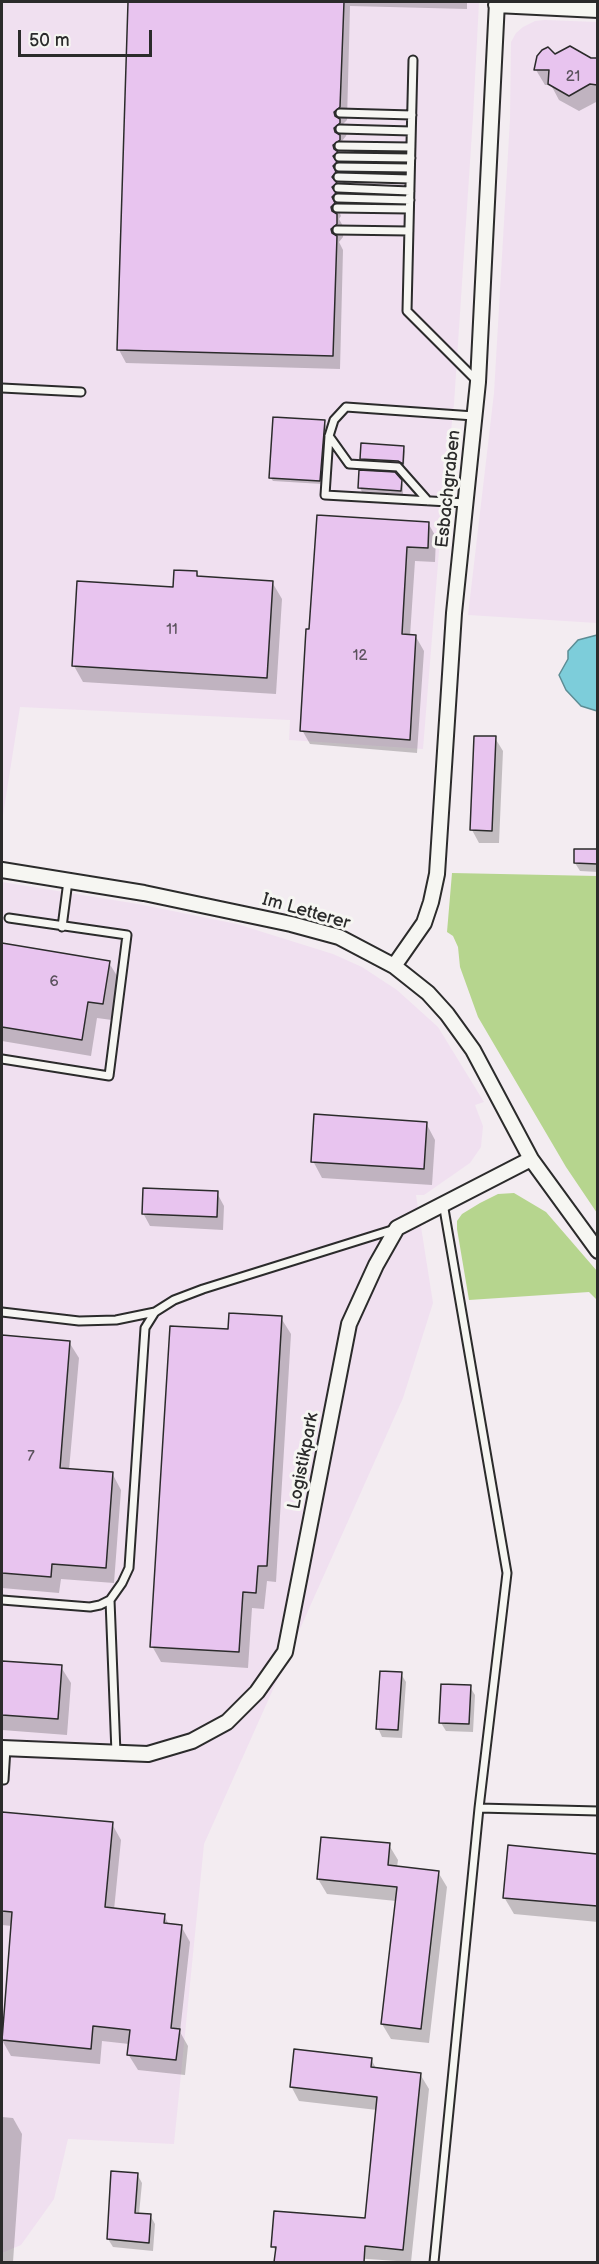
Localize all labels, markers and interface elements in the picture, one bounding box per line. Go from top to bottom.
scale bar [21,18,154,56]
text: 50 m [29,30,70,51]
house number: 21 [566,68,580,86]
street label: Esbachgraben [432,429,466,549]
house number: 11 [166,621,178,639]
house number: 12 [353,647,367,665]
street label: Im Letterer [260,889,352,935]
house number: 6 [49,973,59,991]
street label: Logistikpark [284,1411,324,1511]
house number: 7 [27,1448,35,1466]

